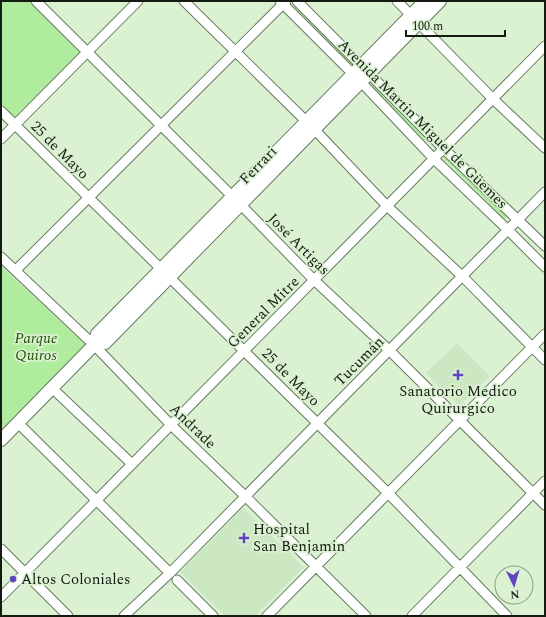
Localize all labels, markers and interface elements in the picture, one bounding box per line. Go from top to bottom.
scale bar [406,12,505,38]
text: 100 m [412,17,443,36]
street label: Avenida Martin Miguel de Güemes [332,34,513,215]
street label: 25 de Mayo [25,116,94,185]
street label: Ferrari [234,141,283,190]
street label: José Artigas [262,208,335,281]
street label: General Mitre [222,271,305,354]
park label: Parque Quiros [15,327,58,367]
street label: Tucumán [329,331,390,392]
street label: 25 de Mayo [256,343,325,412]
marker: Sanatorio Medico Quirurgico [452,369,464,381]
place label: Sanatorio Medico Quirurgico [399,380,517,420]
street label: Andrade [164,398,221,455]
place label: Hospital San Benjamin [253,518,346,558]
marker: Hospital San Benjamin [238,532,250,544]
north arrow [494,565,534,605]
place label: Altos Coloniales [21,568,130,591]
marker: Altos Coloniales [8,574,18,584]
text: N [510,586,520,603]

